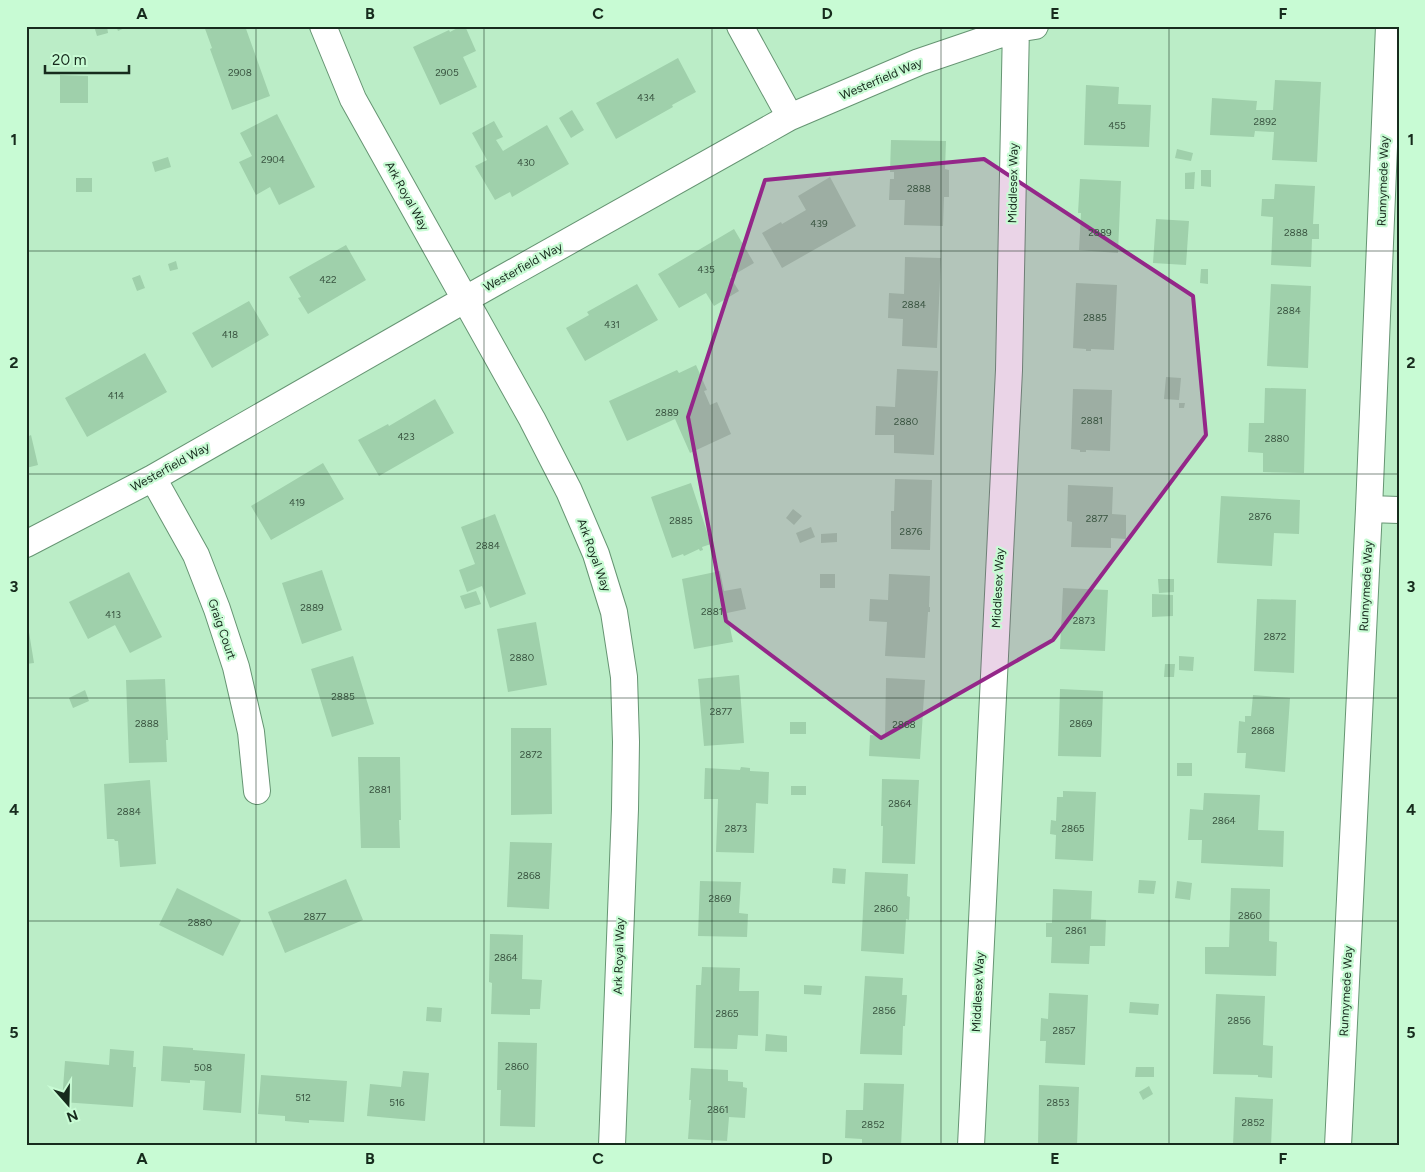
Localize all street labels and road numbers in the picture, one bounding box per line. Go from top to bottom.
street label: Westerfield Way [838,55,925,103]
street label: Runnymede Way [1374,135,1392,226]
street label: Middlesex Way [1005,142,1021,223]
street label: Ark Royal Way [382,159,432,233]
street label: Westerfield Way [481,239,566,294]
street label: Westerfield Way [128,439,213,494]
street label: Ark Royal Way [574,517,614,594]
street label: Runnymede Way [1357,540,1375,632]
street label: Middlesex Way [989,547,1007,628]
street label: Graig Court [205,597,239,661]
street label: Ark Royal Way [611,917,627,994]
street label: Runnymede Way [1337,945,1355,1037]
street label: Middlesex Way [969,951,987,1032]

